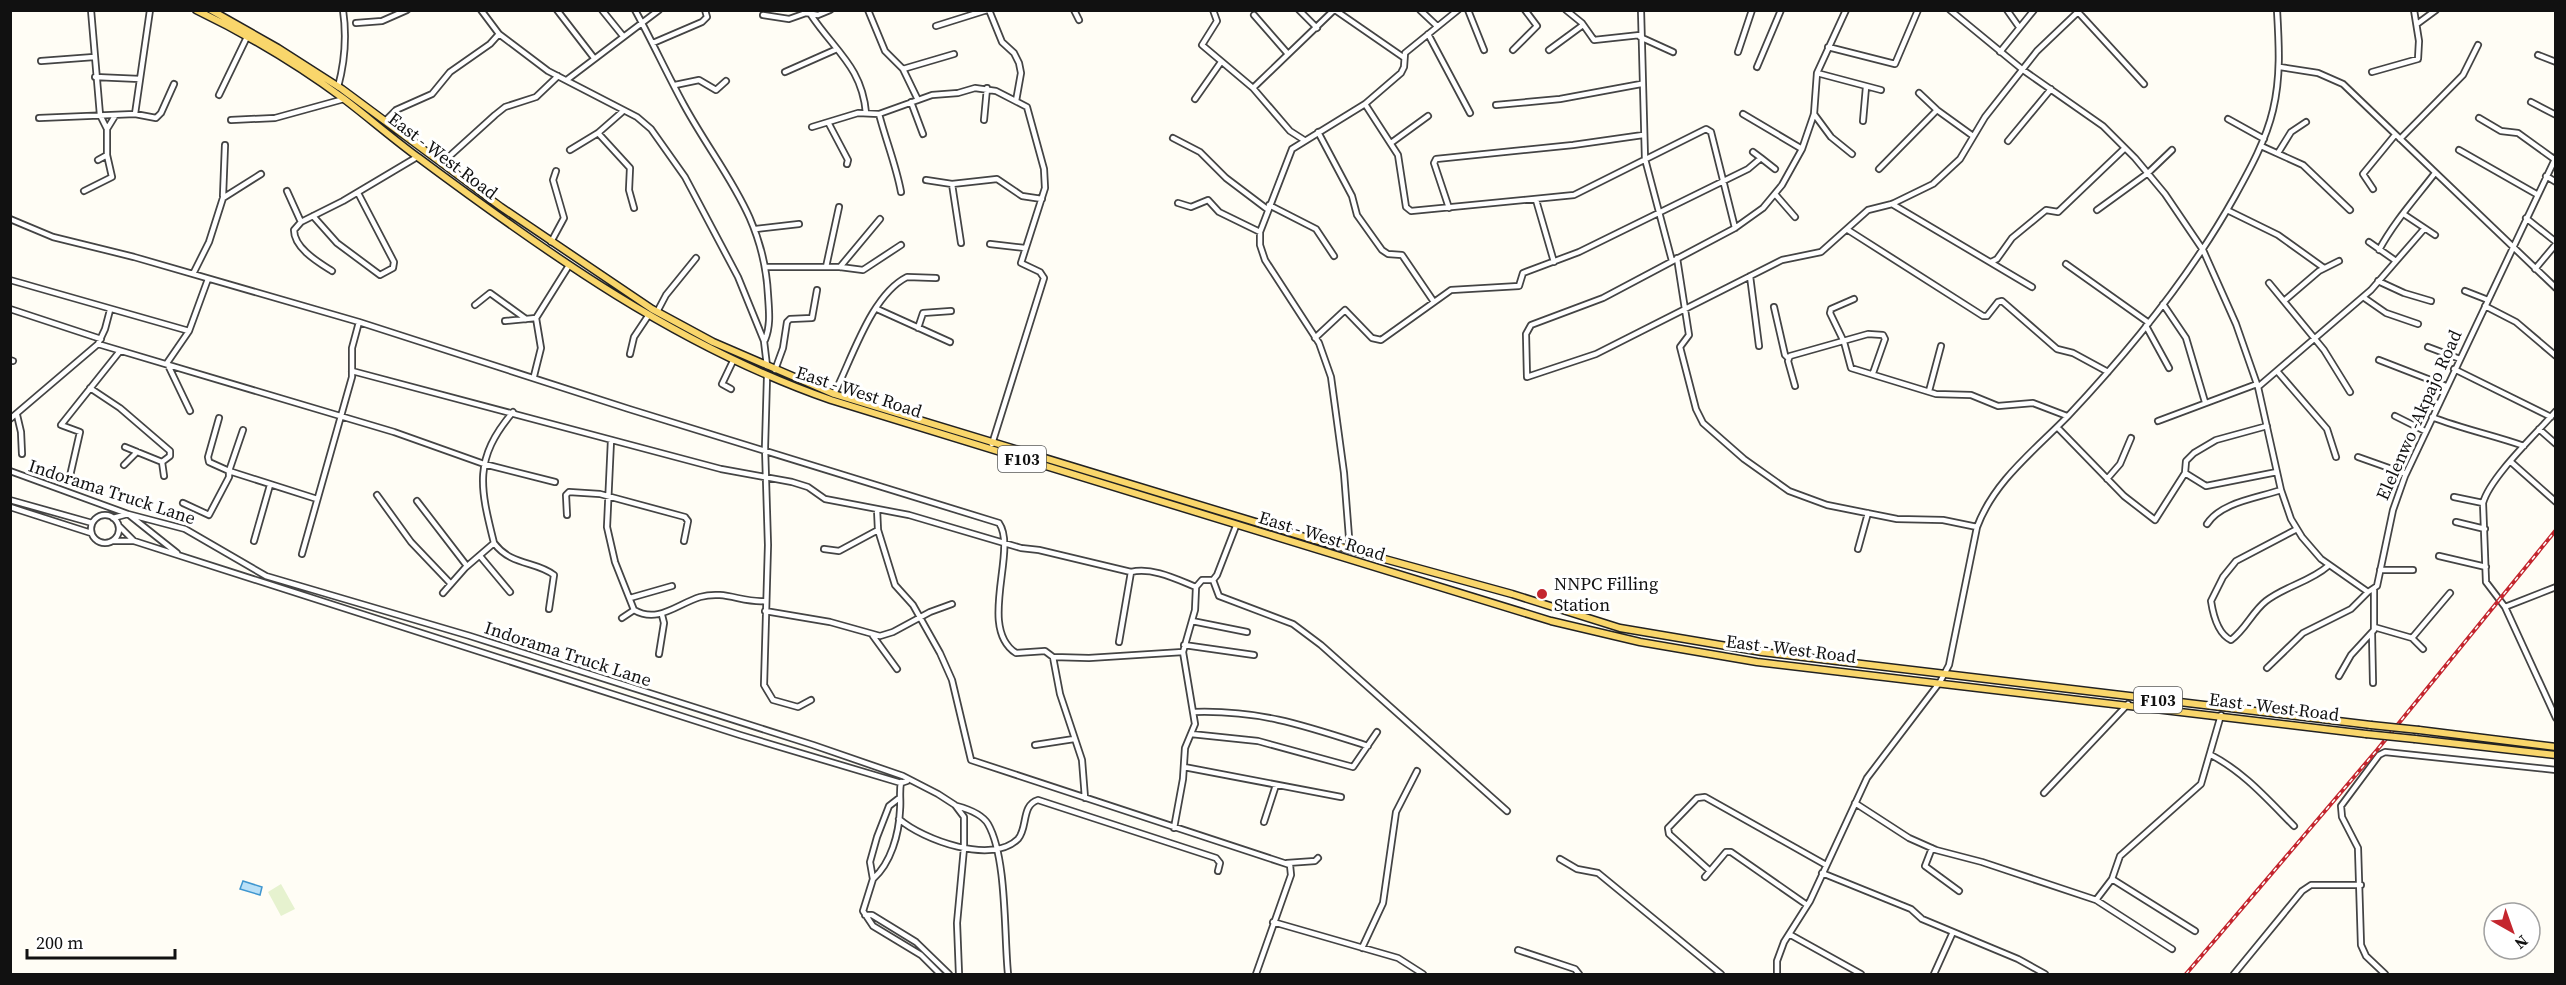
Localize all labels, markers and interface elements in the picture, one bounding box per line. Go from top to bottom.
street label: East - West Road [383,106,503,205]
street label: Elelenwo -Akpajo Road [2370,326,2467,504]
street label: East - West Road [793,359,925,424]
road number: F103 [998,446,1046,472]
street label: Indorama Truck Lane [25,453,199,530]
street label: East - West Road [1256,504,1388,567]
place label: NNPC Filling Station [1554,571,1658,617]
marker: NNPC Filling Station [1535,587,1549,601]
street label: Indorama Truck Lane [481,615,655,692]
street label: East - West Road [1725,628,1858,669]
street label: East - West Road [2208,686,2341,727]
road number: F103 [2134,687,2182,713]
north arrow [2482,901,2542,961]
scale bar [27,922,176,960]
text: 200 m [36,930,83,955]
text: N [2510,930,2533,955]

